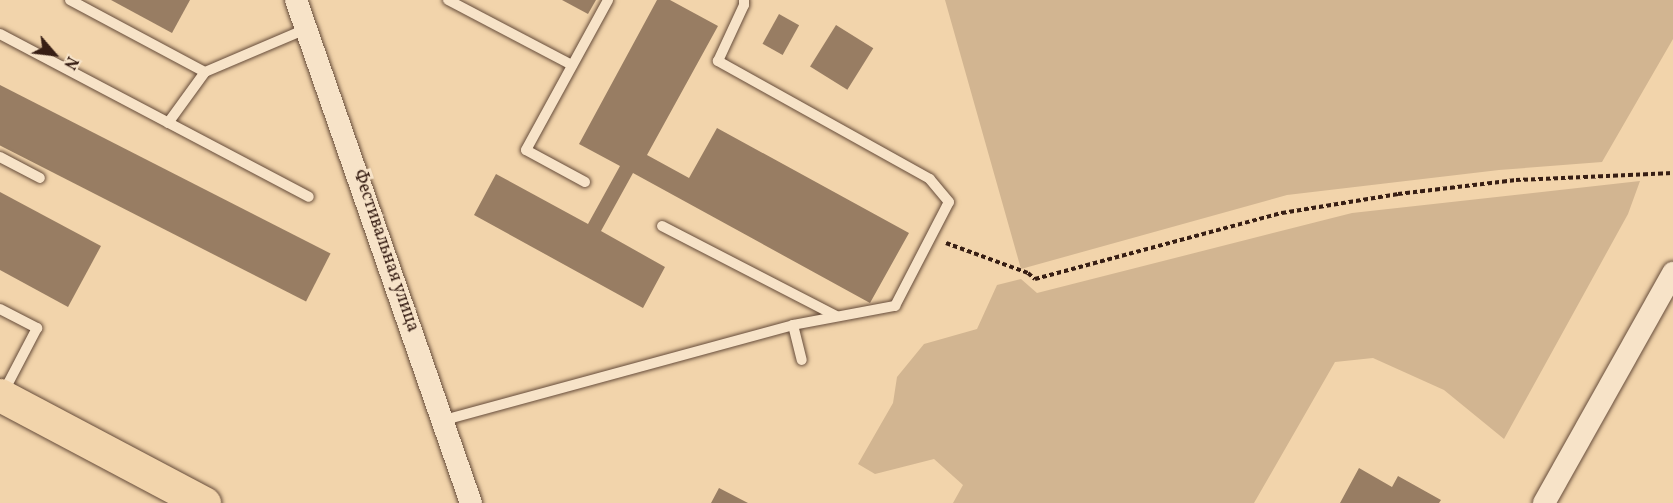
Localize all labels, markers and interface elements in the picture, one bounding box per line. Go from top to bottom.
north arrow [24,24,84,84]
text: N [57,52,82,73]
street label: Фестивальная улица [347,167,423,335]

